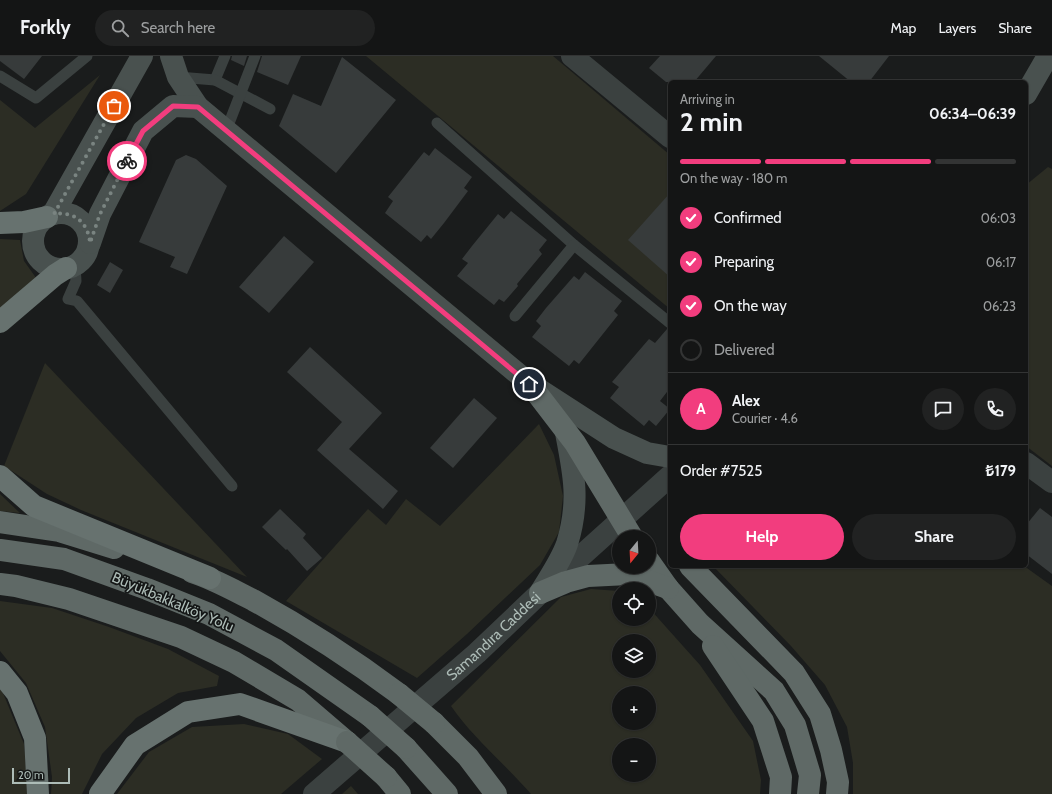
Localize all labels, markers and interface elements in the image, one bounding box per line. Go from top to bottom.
search box [95,10,375,46]
text: Forkly [20,16,71,39]
icon: search [109,17,131,39]
text: Search here [141,19,215,37]
text: Map [891,19,916,37]
text: Layers [938,19,976,37]
text: Share [998,19,1032,37]
pin [97,89,131,123]
text: Arriving in [680,91,735,107]
icon: bag [103,95,125,117]
text: 06:34–06:39 [929,105,1016,123]
text: 2 min [680,106,743,138]
courier [107,141,147,181]
icon: bike [116,150,138,172]
text: On the way · 180 m [680,170,788,186]
icon: check [680,207,702,229]
text: Confirmed [714,209,782,227]
text: 06:03 [981,210,1016,226]
icon: check [680,251,702,273]
text: Preparing [714,253,774,271]
text: 06:17 [986,254,1016,270]
icon: check [680,295,702,317]
text: On the way [714,297,787,315]
text: 06:23 [983,298,1016,314]
text: Delivered [714,341,775,359]
pin [512,367,546,401]
icon: home [518,373,540,395]
button: chat [922,388,964,430]
button: phone [974,388,1016,430]
text: Alex [732,392,760,410]
text: A [696,400,706,418]
text: Courier · 4.6 [732,410,798,426]
text: Order #7525 [680,462,762,480]
text: ₺179 [985,462,1016,480]
button: Help [680,514,844,560]
button: Share [852,514,1016,560]
north arrow [612,530,656,574]
map controls [612,530,656,782]
street label: Büyükbakkalköy Yolu [109,568,237,636]
button: locate [612,582,656,626]
street label: Samandıra Caddesi [443,588,544,684]
button: layers [612,634,656,678]
button: + [612,686,656,730]
button: − [612,738,656,782]
scale bar [12,766,70,785]
text: 20 m [18,768,44,782]

